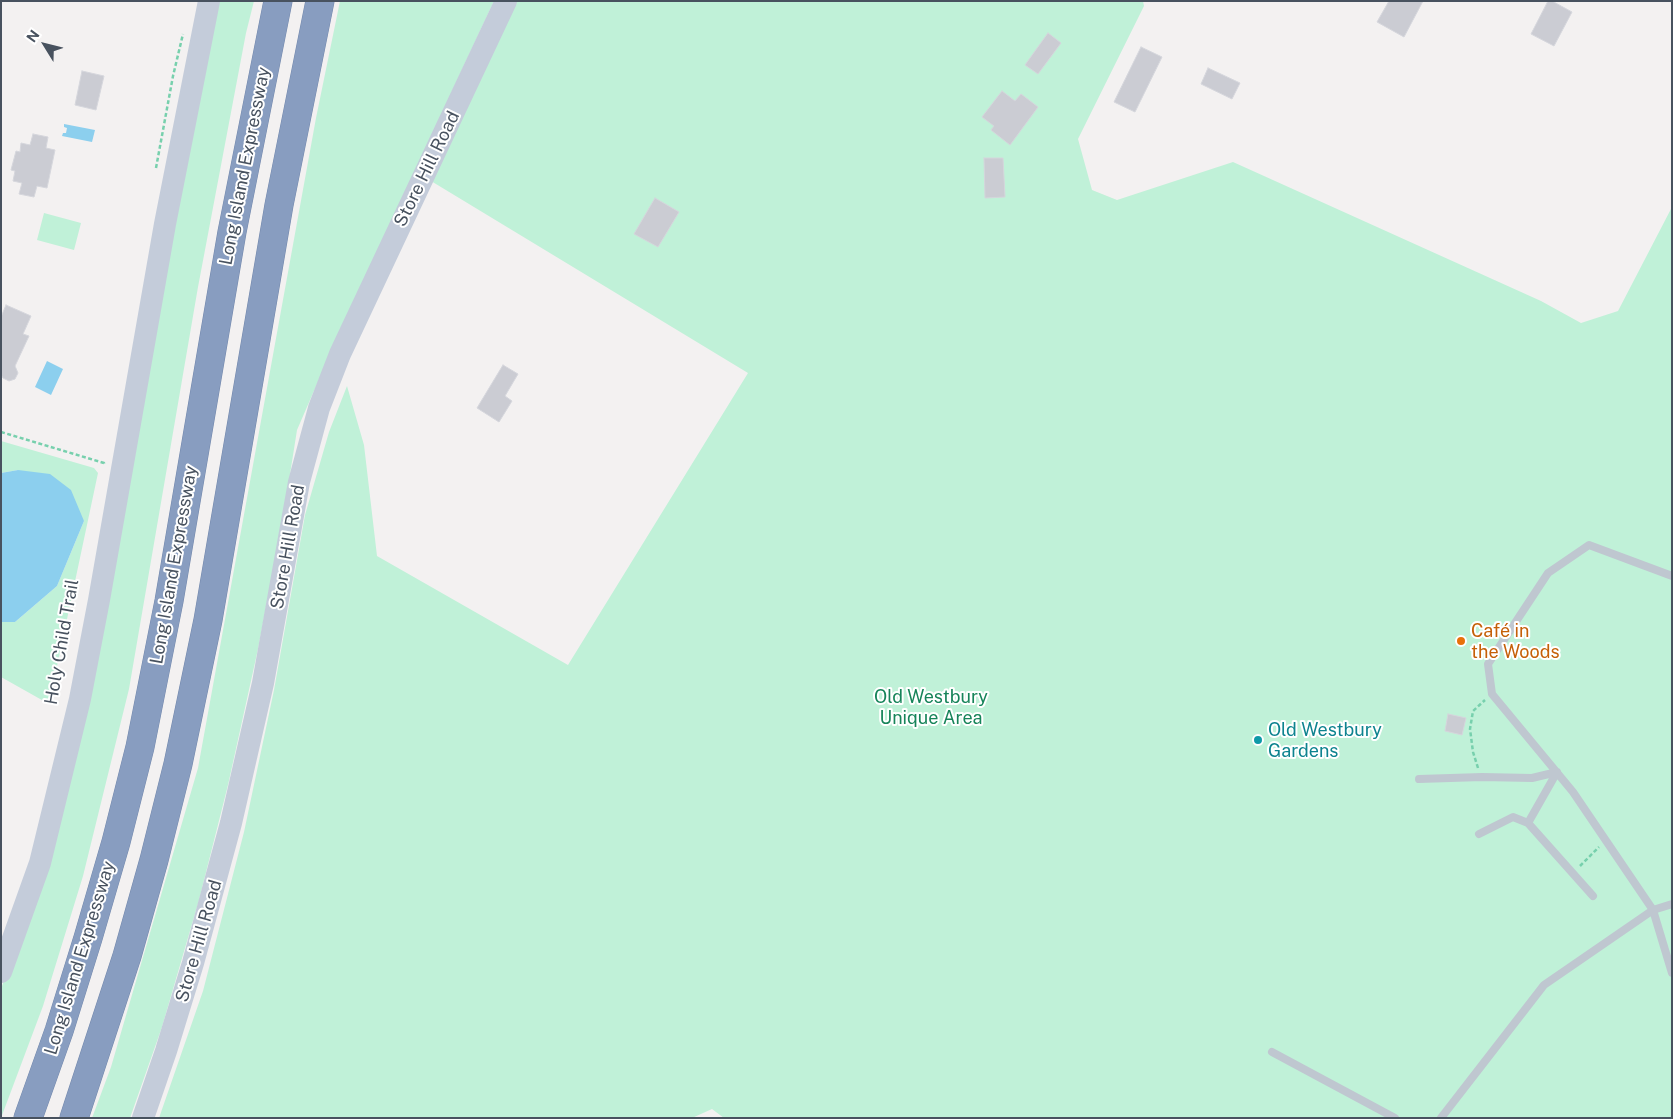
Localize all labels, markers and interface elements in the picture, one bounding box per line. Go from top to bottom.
north arrow [20,20,70,70]
text: N [23,27,43,45]
street label: Long Island Expressway [215,65,275,267]
street label: Store Hill Road [390,108,464,230]
street label: Long Island Expressway [146,464,202,666]
street label: Store Hill Road [266,483,310,611]
street label: Holy Child Trail [40,578,84,706]
place label: Café in the Woods [1471,620,1560,662]
marker: Café in the Woods [1455,635,1467,647]
park label: Old Westbury Unique Area [874,686,988,729]
place label: Old Westbury Gardens [1268,719,1382,762]
marker: Old Westbury Gardens [1252,734,1264,746]
street label: Long Island Expressway [40,859,120,1057]
street label: Store Hill Road [171,877,227,1005]

